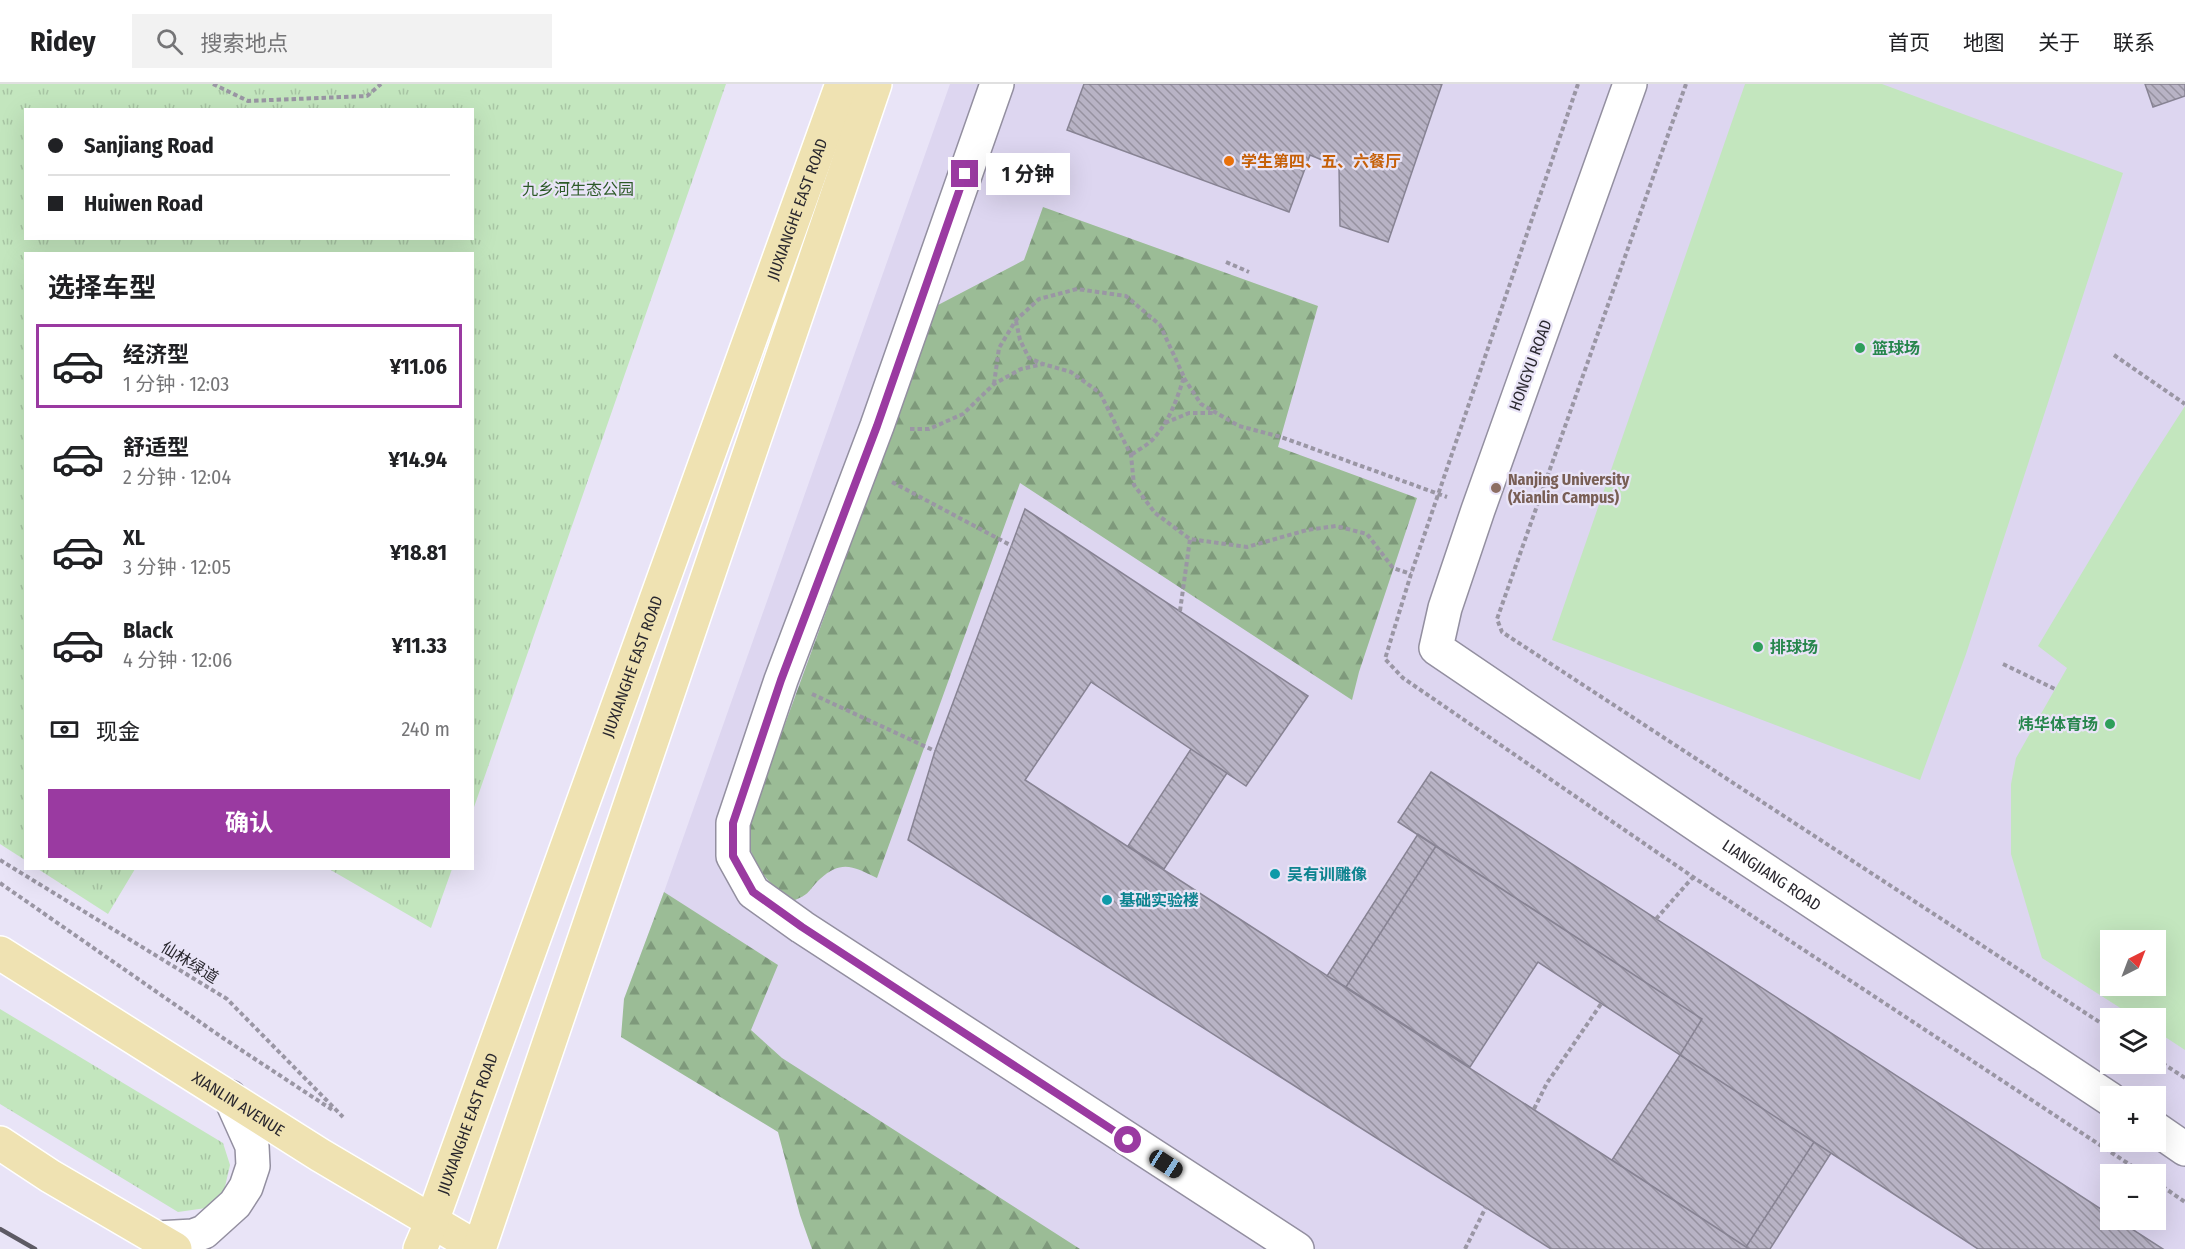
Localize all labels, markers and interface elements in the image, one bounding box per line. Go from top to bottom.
search box [132,14,552,68]
text: Ridey [30,25,96,58]
icon: search [153,25,186,58]
text: 搜索地点 [201,30,289,57]
text: 首页 [1888,30,1930,56]
text: 地图 [1963,30,2005,56]
text: 关于 [2038,30,2080,56]
text: 联系 [2113,30,2155,56]
text: Sanjiang Road [84,132,214,159]
street label: JIUXIANGHE EAST ROAD [763,136,832,283]
place label: 学生第四、五、六餐厅 [1241,152,1401,171]
callout: 1 分钟 [986,153,1070,195]
marker: 学生第四、五、六餐厅 [1222,154,1236,168]
route end [951,160,978,187]
text: 1 分钟 [1002,162,1054,186]
park label: 九乡河生态公园 [522,180,634,199]
text: Huiwen Road [84,190,203,217]
text: 选择车型 [48,272,156,304]
street label: HONGYU ROAD [1505,317,1556,413]
icon: car [51,339,105,393]
place label: 篮球场 [1872,339,1920,358]
text: 经济型 [123,341,189,368]
marker: 篮球场 [1853,341,1867,355]
text: ¥11.06 [390,353,447,380]
text: 1 分钟 · 12:03 [123,372,229,396]
icon: car [51,432,105,486]
text: 舒适型 [123,434,189,461]
text: ¥14.94 [389,446,447,473]
text: 2 分钟 · 12:04 [123,465,231,489]
place label: Nanjing University (Xianlin Campus) [1508,470,1630,507]
marker: Nanjing University (Xianlin Campus) [1489,481,1503,495]
text: XL [123,524,145,551]
icon: car [51,525,105,579]
text: ¥18.81 [390,539,447,566]
text: 3 分钟 · 12:05 [123,555,231,579]
street label: JIUXIANGHE EAST ROAD [598,593,667,740]
text: Black [123,617,173,644]
icon: car [51,618,105,672]
text: ¥11.33 [392,632,447,659]
place label: 排球场 [1770,638,1818,657]
marker: 排球场 [1751,640,1765,654]
text: 4 分钟 · 12:06 [123,648,232,672]
icon: cash [48,713,81,746]
place label: 炜华体育场 [2018,715,2098,734]
text: 240 m [401,717,450,741]
marker: 炜华体育场 [2103,717,2117,731]
text: 现金 [96,718,140,745]
button: 确认 [48,789,450,858]
street label: LIANGJIANG ROAD [1719,836,1825,915]
place label: 吴有训雕像 [1287,865,1367,884]
marker: 吴有训雕像 [1268,867,1282,881]
place label: 基础实验楼 [1119,891,1199,910]
marker: 基础实验楼 [1100,893,1114,907]
north arrow [2100,930,2166,996]
map controls [2100,930,2166,1230]
street label: 仙林绿道 [158,937,222,987]
button: layers [2100,1008,2166,1074]
street label: JIUXIANGHE EAST ROAD [433,1050,502,1197]
street label: XIANLIN AVENUE [189,1068,288,1140]
button: + [2100,1086,2166,1152]
route start [1114,1126,1141,1153]
car [1146,1147,1186,1181]
button: − [2100,1164,2166,1230]

